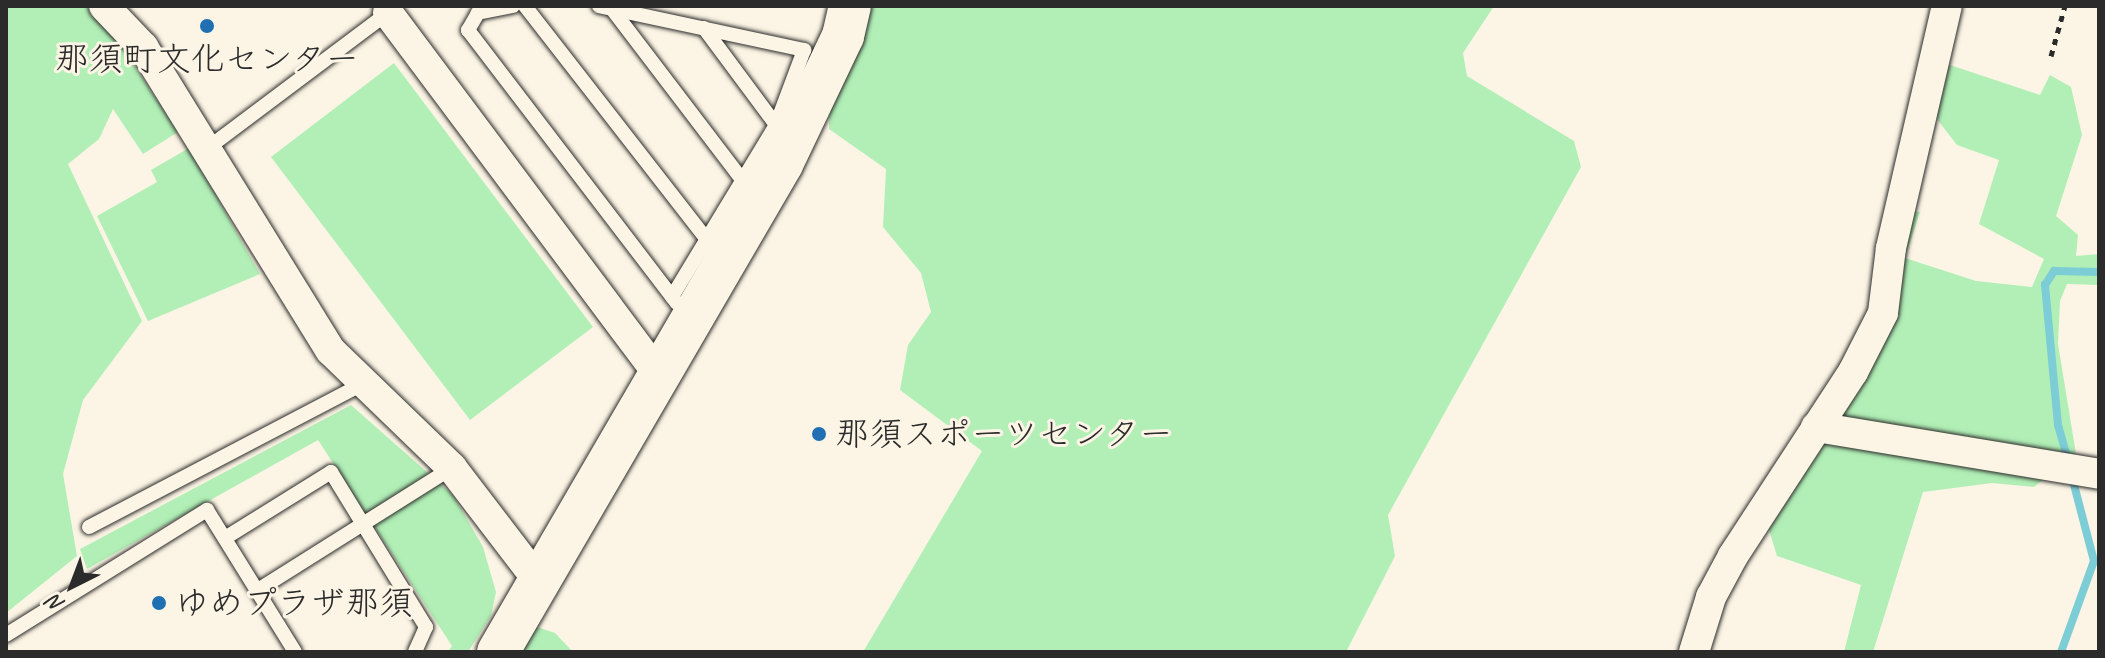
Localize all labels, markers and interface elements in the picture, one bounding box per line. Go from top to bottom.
marker: 那須町文化センター [198,17,216,35]
place label: 那須町文化センター [54,39,360,79]
place label: 那須スポーツセンター [835,414,1175,454]
marker: 那須スポーツセンター [810,425,828,443]
north arrow [32,546,112,626]
place label: ゆめプラザ那須 [175,583,413,623]
text: N [42,589,70,619]
marker: ゆめプラザ那須 [150,594,168,612]

